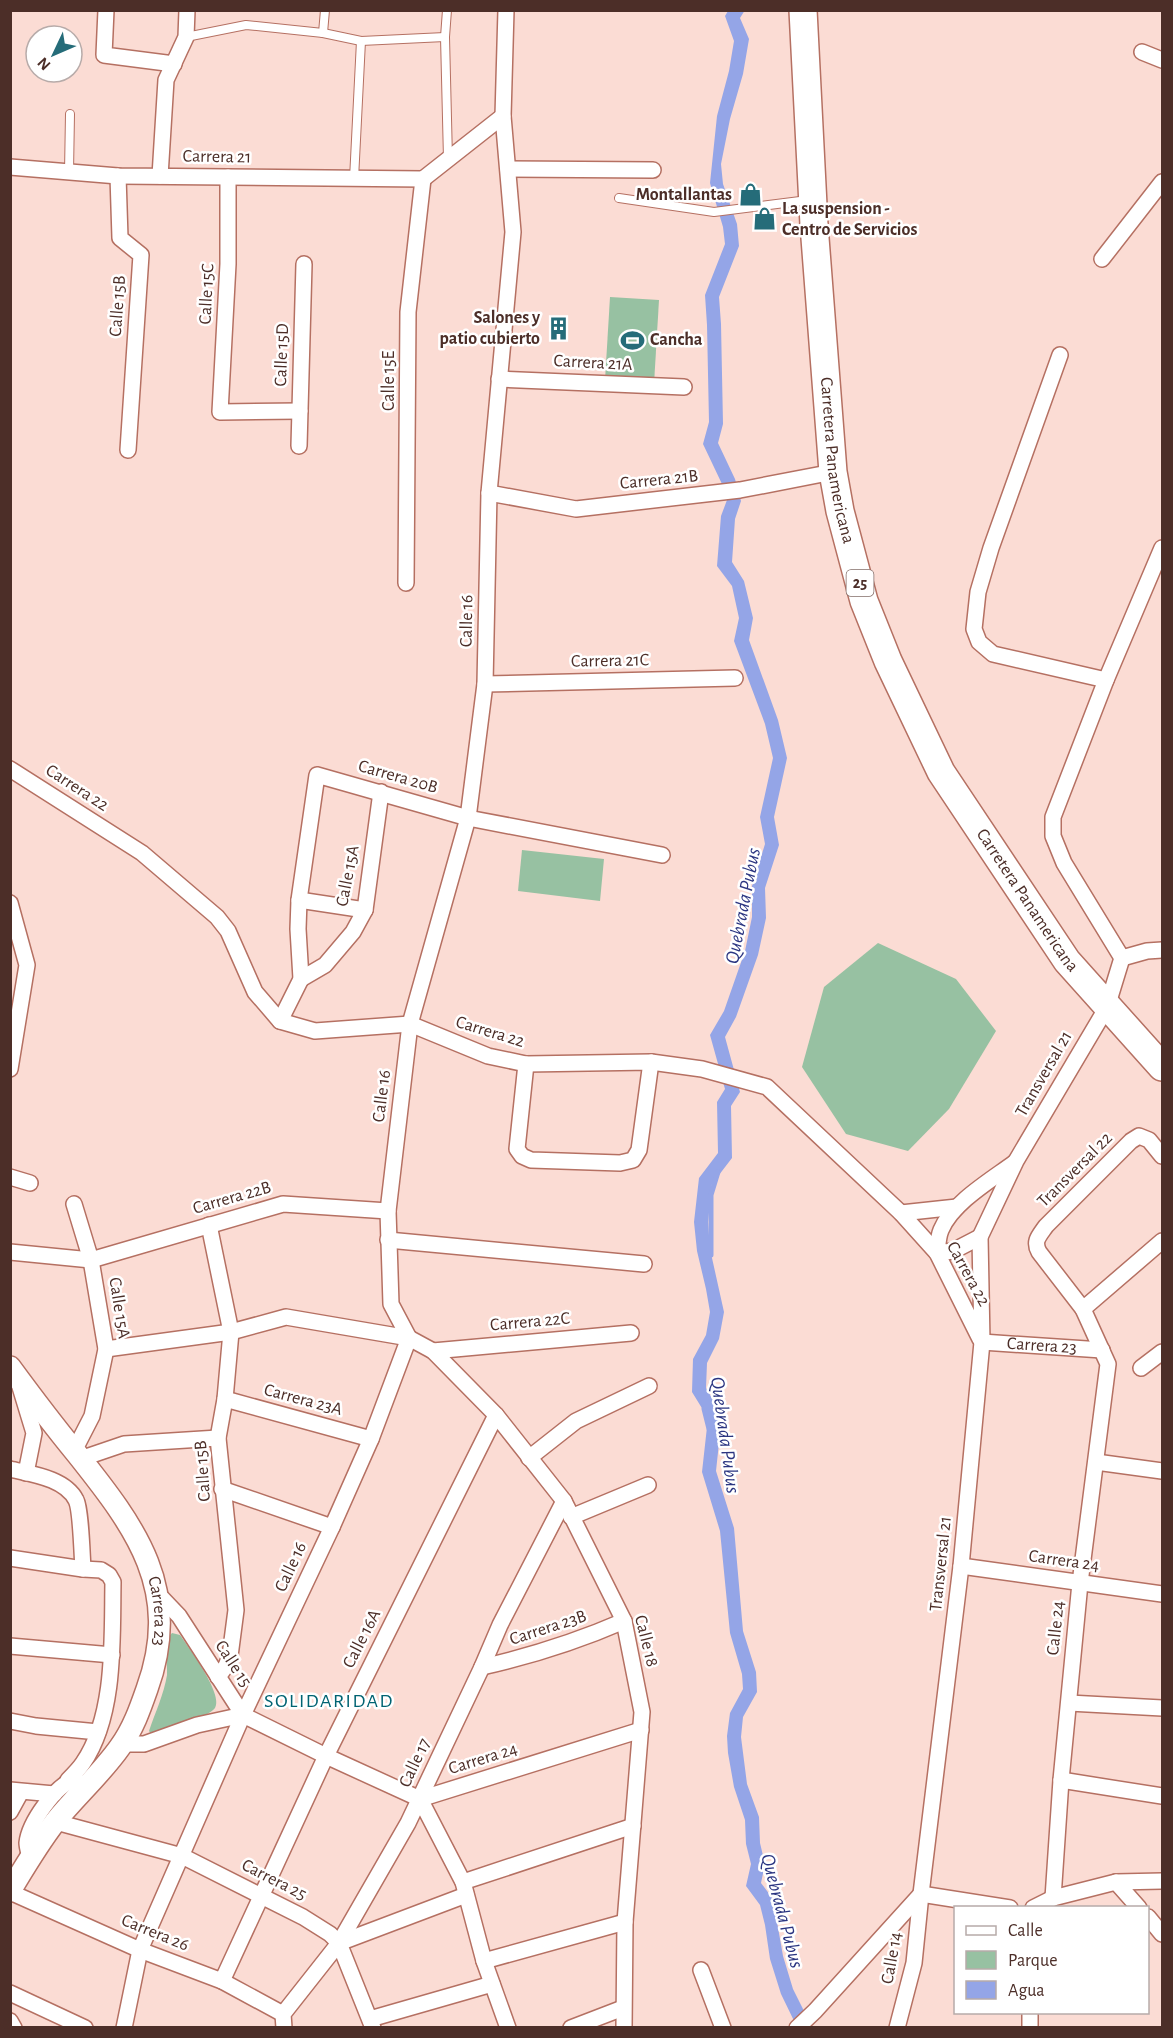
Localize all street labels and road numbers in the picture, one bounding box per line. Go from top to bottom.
street label: Carrera 21 [182,147,252,167]
street label: Calle 15C [196,263,218,325]
street label: Calle 15B [107,275,129,337]
street label: Calle 15D [272,323,292,387]
street label: Calle 15E [380,351,398,411]
street label: Carrera 21A [553,352,634,374]
street label: Carretera Panamericana [817,377,857,546]
street label: Carrera 21B [619,467,699,493]
road number: 25 [846,570,874,596]
street label: Calle 16 [458,595,476,647]
street label: Carrera 21C [571,651,649,671]
street label: Carrera 20B [356,757,440,797]
street label: Carrera 22 [42,761,112,815]
street label: Carretera Panamericana [973,826,1081,976]
street label: Calle 15A [333,843,363,908]
street label: Carrera 22 [454,1013,526,1051]
street label: Transversal 21 [1012,1028,1076,1120]
street label: Calle 16 [370,1069,394,1123]
street label: Transversal 22 [1034,1129,1116,1211]
street label: Carrera 22B [191,1178,273,1218]
street label: Carrera 22 [943,1239,993,1309]
street label: Calle 15A [105,1276,133,1341]
street label: Carrera 22C [489,1310,571,1334]
street label: Carrera 23 [1006,1335,1077,1357]
street label: Carrera 23A [262,1381,345,1419]
street label: Calle 15B [192,1440,214,1502]
street label: Transversal 21 [927,1516,955,1612]
street label: Calle 16 [272,1539,310,1595]
street label: Carrera 24 [1028,1547,1101,1575]
street label: Carrera 23 [144,1574,169,1647]
street label: Calle 24 [1044,1600,1068,1656]
street label: Calle 16A [340,1606,385,1671]
street label: Carrera 23B [507,1607,589,1649]
street label: Calle 18 [631,1613,661,1669]
street label: Calle 15 [211,1637,255,1691]
street label: Calle 17 [396,1736,434,1790]
street label: Carrera 24 [446,1740,520,1778]
street label: Carrera 25 [239,1856,309,1904]
street label: Carrera 26 [119,1911,191,1955]
street label: Calle 14 [879,1930,905,1986]

